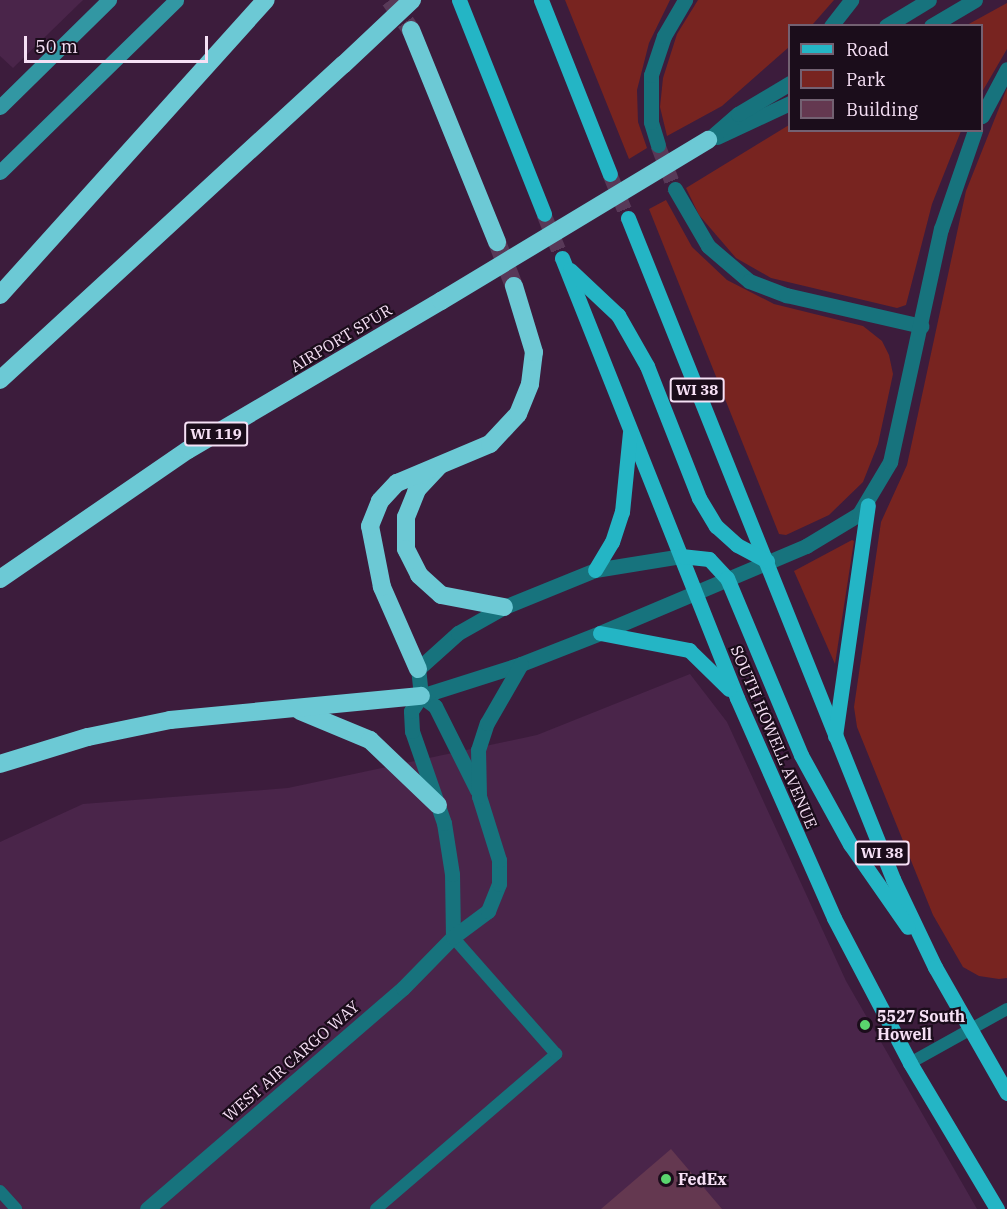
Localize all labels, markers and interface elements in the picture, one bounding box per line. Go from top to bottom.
scale bar [27,24,212,62]
legend [788,24,983,132]
text: 50 m [35,35,78,58]
text: Road [846,38,889,61]
text: Park [846,68,885,91]
text: Building [846,98,918,121]
street label: AIRPORT SPUR [287,300,395,376]
road number: WI 38 [668,378,726,402]
road number: WI 119 [183,422,249,446]
street label: SOUTH HOWELL AVENUE [727,643,821,831]
road number: WI 38 [854,841,910,865]
street label: WEST AIR CARGO WAY [219,997,363,1125]
place label: 5527 South Howell [877,1006,965,1044]
marker: 5527 South Howell [858,1018,872,1032]
place label: FedEx [678,1169,727,1189]
marker: FedEx [659,1172,673,1186]

